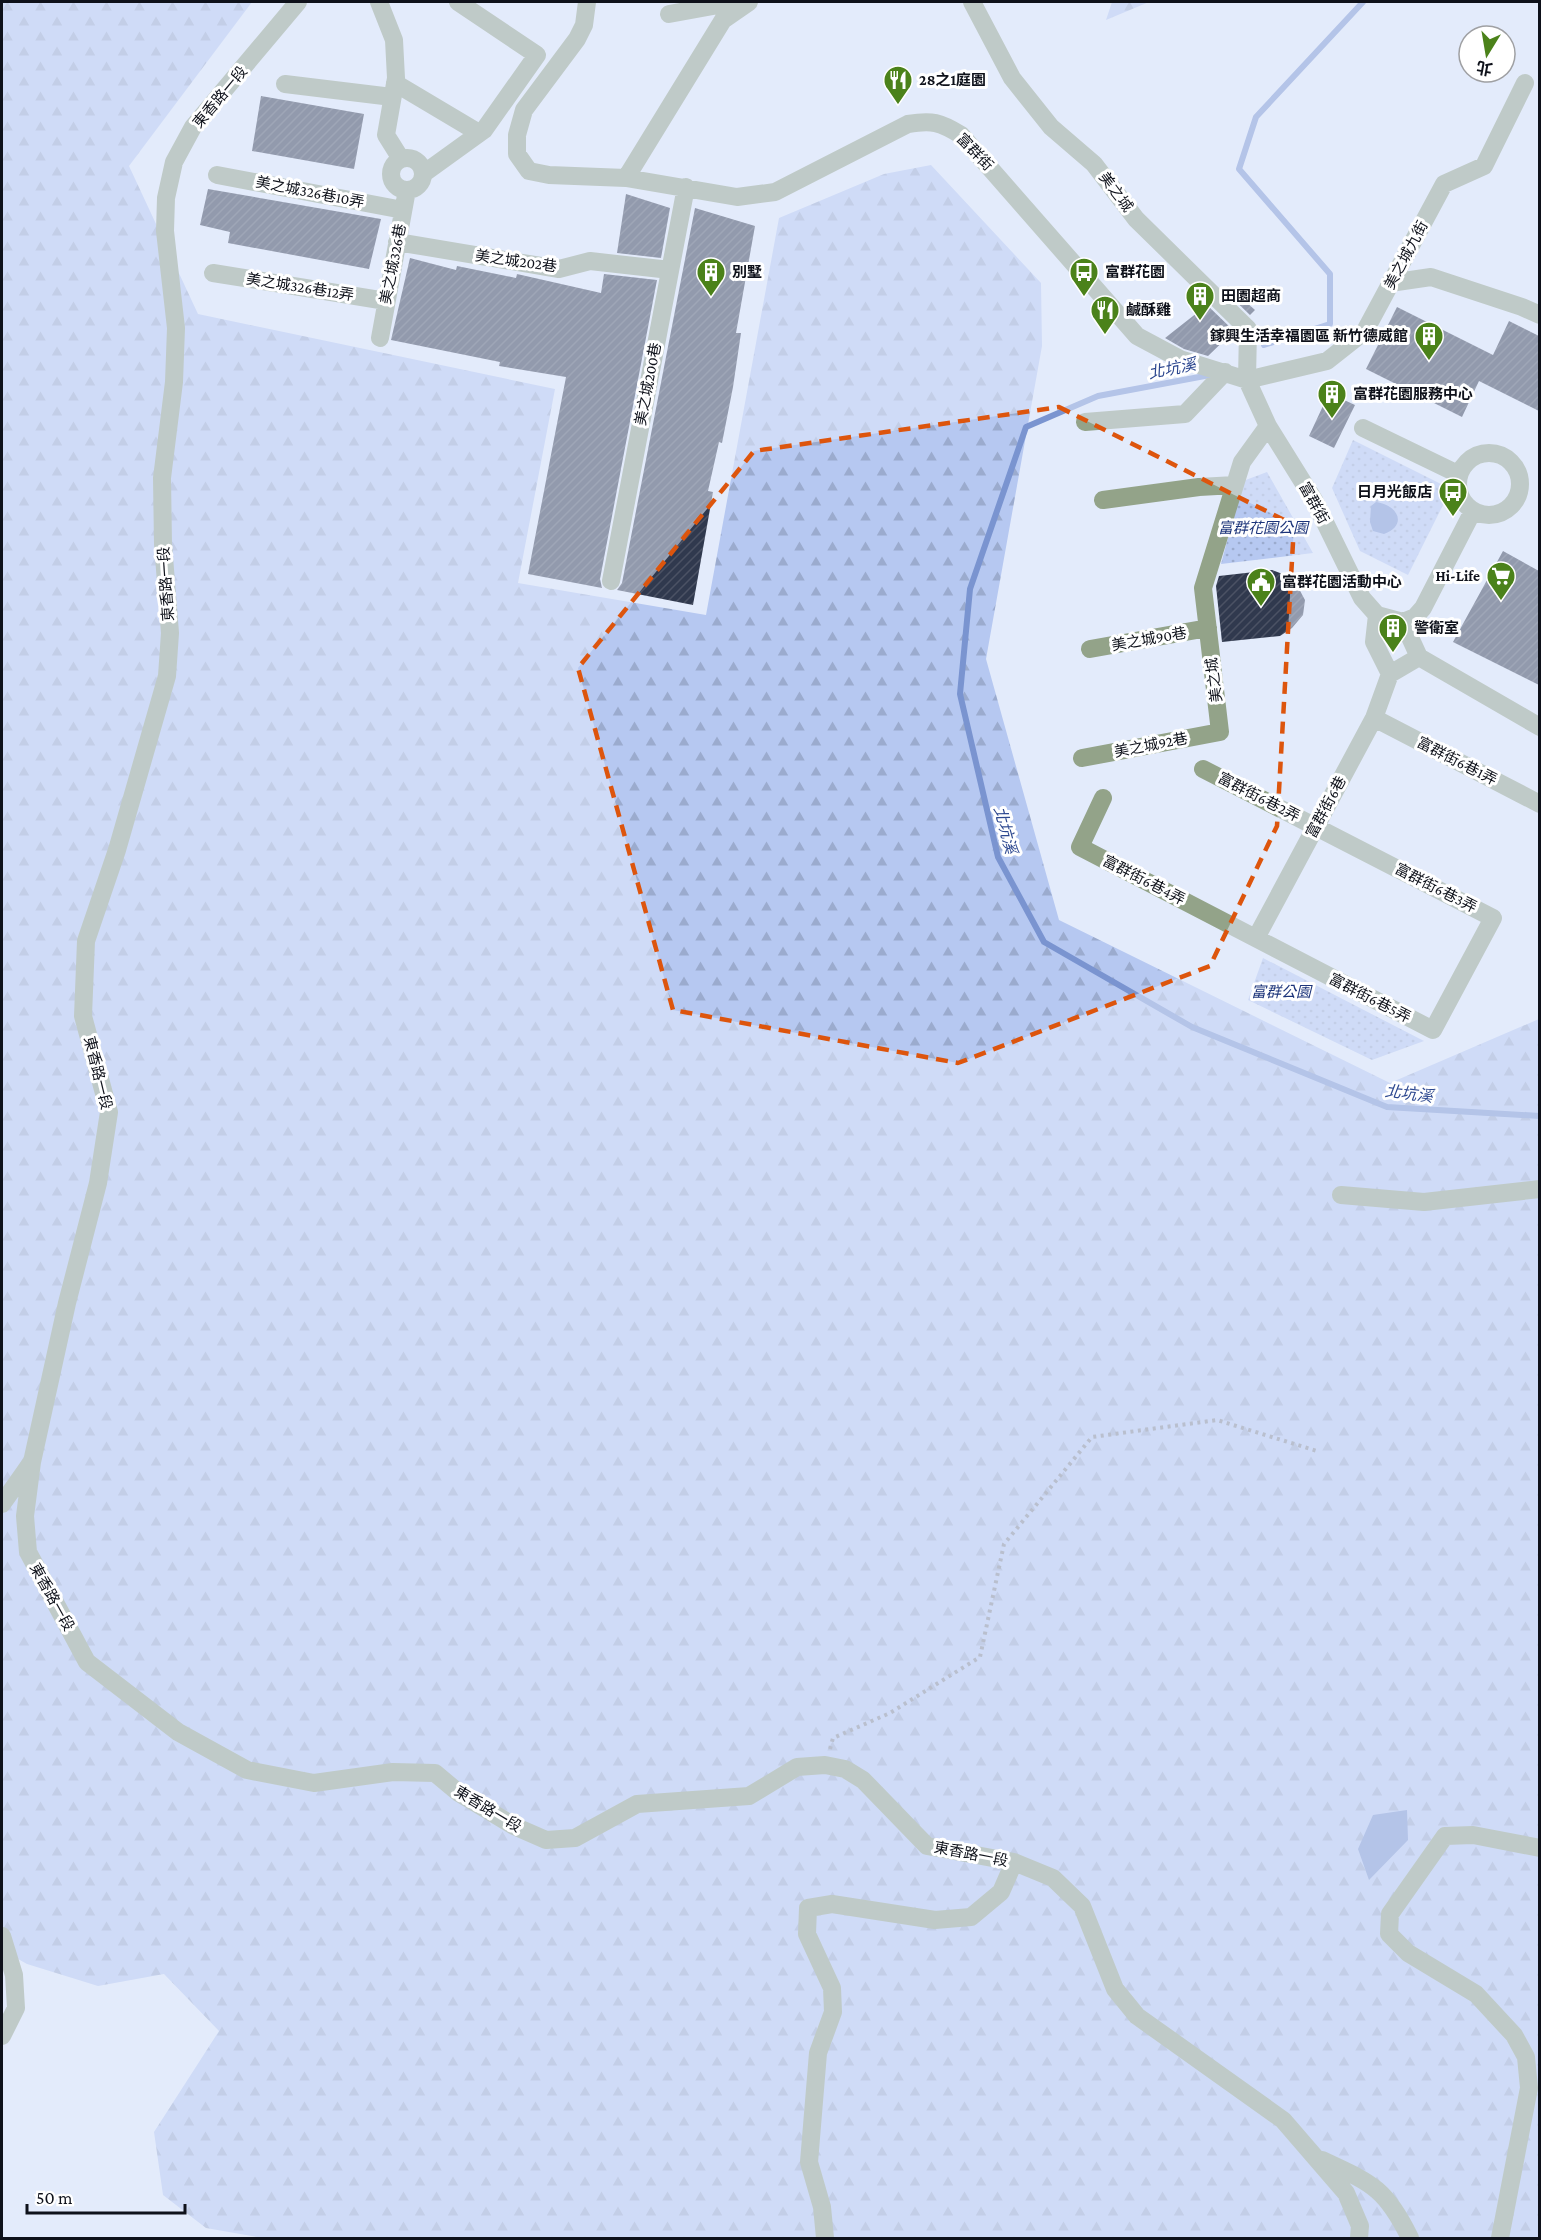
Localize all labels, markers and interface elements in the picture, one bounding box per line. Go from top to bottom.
north arrow [1457,24,1517,84]
text: 北 [1475,58,1494,78]
street label: 東香路一段 [190,63,250,131]
restaurant icon: 28之1庭園 [882,64,914,106]
place label: 28之1庭園 [919,72,986,88]
street label: 富群街 [954,130,996,174]
street label: 美之城 [1096,169,1136,215]
street label: 美之城326巷10弄 [254,174,366,210]
street label: 美之城九街 [1381,218,1431,292]
street label: 美之城326巷 [377,222,409,306]
street label: 美之城202巷 [474,247,558,275]
building icon: 別墅 [695,256,727,298]
bus stop icon: 富群花園 [1068,256,1100,298]
place label: 別墅 [732,264,762,280]
place label: 富群花園 [1105,264,1165,280]
street label: 美之城326巷12弄 [245,271,355,303]
building icon: 田園超商 [1184,280,1216,322]
place label: 田園超商 [1221,287,1281,304]
restaurant icon: 鹹酥雞 [1089,294,1121,336]
place label: 鹹酥雞 [1126,302,1171,318]
building icon: 鎵興生活幸福園區 新竹德威館 [1413,320,1445,362]
place label: 鎵興生活幸福園區 新竹德威館 [1210,327,1408,344]
street label: 美之城200巷 [632,341,664,427]
water label: 北坑溪 [1147,355,1199,381]
building icon: 富群花園服務中心 [1316,378,1348,420]
place label: 富群花園服務中心 [1353,386,1473,402]
bus stop icon: 日月光飯店 [1437,476,1469,518]
street label: 富群街 [1296,479,1332,527]
place label: 日月光飯店 [1357,484,1432,500]
park label: 富群花園公園 [1218,520,1310,536]
street label: 東香路一段 [155,546,177,622]
supermarket icon: Hi-Life [1485,560,1517,602]
public building icon: 富群花園活動中心 [1245,566,1277,608]
place label: Hi-Life [1435,568,1480,584]
place label: 富群花園活動中心 [1282,574,1402,590]
building icon: 警衛室 [1377,612,1409,654]
place label: 警衛室 [1414,620,1459,636]
street label: 美之城90巷 [1110,625,1188,653]
street label: 美之城 [1203,657,1225,703]
street label: 美之城92巷 [1113,730,1189,760]
street label: 富群街6巷1弄 [1414,734,1500,788]
street label: 富群街6巷2弄 [1215,769,1303,825]
street label: 富群街6巷 [1303,773,1349,841]
water label: 北坑溪 [991,805,1020,857]
street label: 富群街6巷4弄 [1100,852,1188,908]
street label: 富群街6巷3弄 [1392,860,1480,916]
street label: 富群街6巷5弄 [1326,971,1414,1025]
park label: 富群公園 [1251,984,1313,1000]
street label: 東香路一段 [81,1035,115,1111]
water label: 北坑溪 [1384,1082,1436,1105]
street label: 東香路一段 [27,1560,77,1634]
street label: 東香路一段 [452,1783,524,1835]
street label: 東香路一段 [933,1839,1009,1869]
scale bar [27,2177,184,2215]
text: 50 m [36,2188,73,2208]

